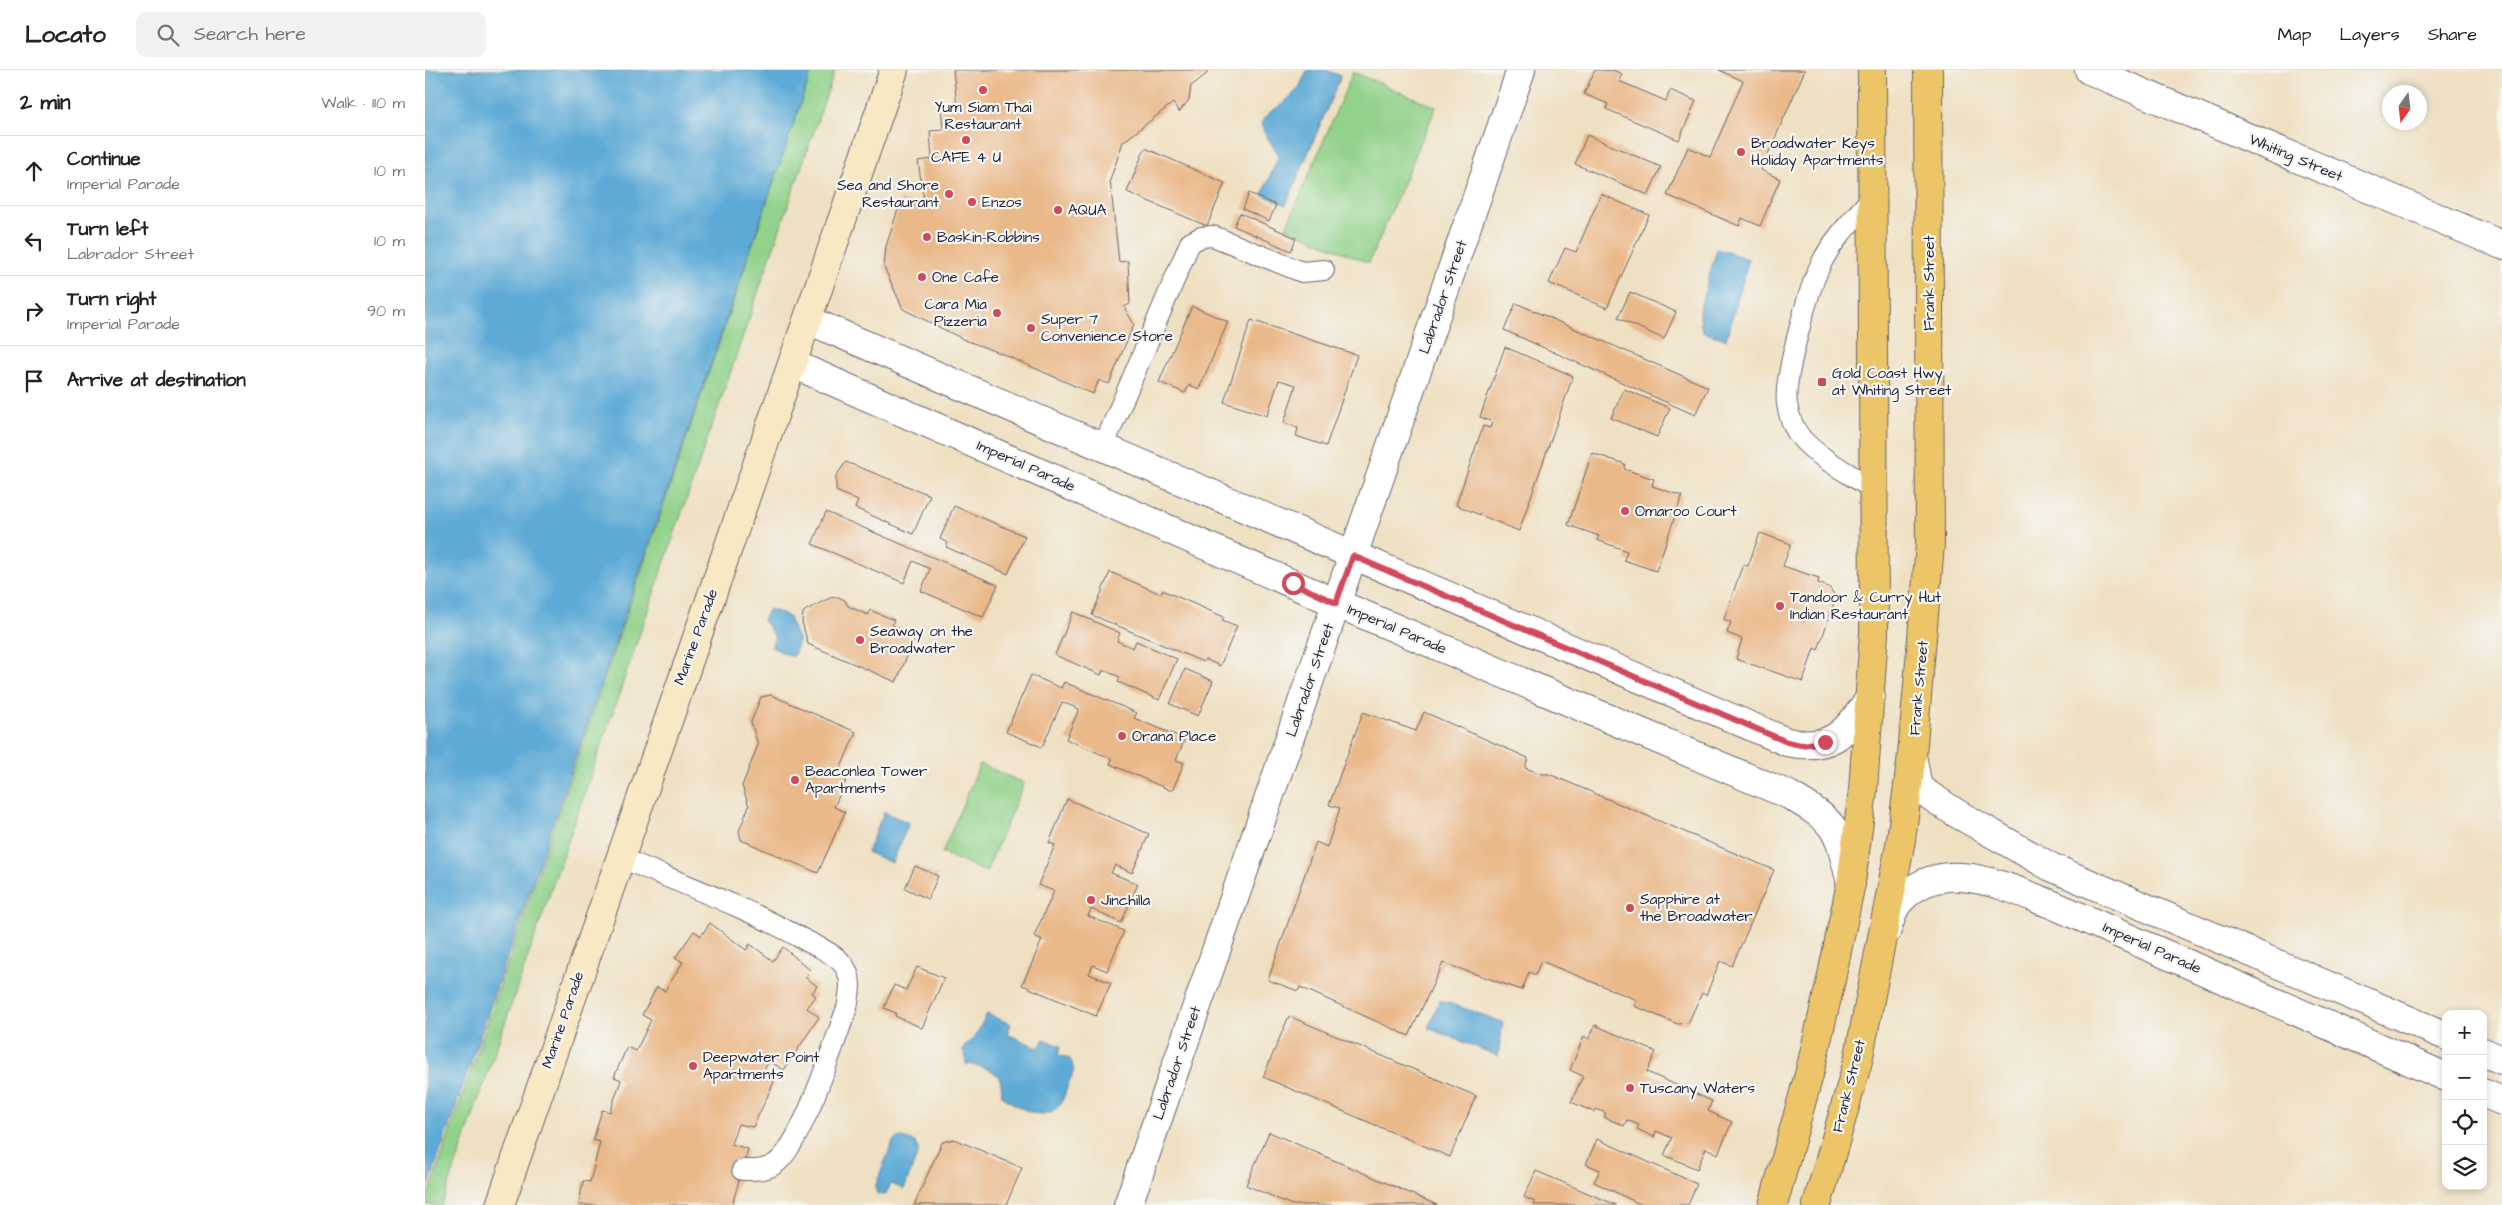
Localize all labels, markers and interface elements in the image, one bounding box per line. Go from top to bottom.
search box [136,12,486,57]
text: Locato [25,18,106,52]
icon: search [154,21,182,49]
text: Search here [194,21,306,48]
text: Map [2277,22,2311,47]
text: Layers [2339,22,2400,47]
text: Share [2428,22,2477,47]
marker: Yum Siam Thai Restaurant [977,84,989,96]
north arrow [2382,85,2427,130]
text: 2 min [20,88,70,117]
text: Walk · 110 m [321,92,405,114]
place label: Yum Siam Thai Restaurant [934,97,1032,135]
street label: Whiting Street [2246,129,2346,188]
place label: Broadwater Keys Holiday Apartments [1751,133,1884,172]
marker: CAFE 4 U [960,134,972,146]
text: Continue [67,146,141,173]
marker: Broadwater Keys Holiday Apartments [1735,146,1747,158]
place label: CAFE 4 U [931,147,1001,168]
icon: ahead [20,157,48,185]
text: 10 m [374,160,405,182]
text: Imperial Parade [67,173,180,195]
place label: Sea and Shore Restaurant [837,175,939,213]
marker: Sea and Shore Restaurant [943,188,955,200]
place label: Enzos [982,192,1022,213]
marker: Enzos [966,196,978,208]
place label: AQUA [1068,200,1107,221]
marker: AQUA [1052,204,1064,216]
text: Turn left [67,216,148,243]
icon: left [20,227,48,255]
place label: Baskin-Robbins [937,227,1040,248]
text: 10 m [374,230,405,252]
marker: Baskin-Robbins [921,231,933,243]
street label: Frank Street [1919,235,1940,331]
street label: Labrador Street [1414,237,1472,357]
text: Labrador Street [67,243,194,265]
place label: One Cafe [932,267,999,288]
marker: One Cafe [916,271,928,283]
text: Turn right [67,286,156,313]
place label: Cara Mia Pizzeria [925,294,987,332]
icon: right [20,297,48,325]
text: 90 m [367,300,405,322]
marker: Cara Mia Pizzeria [991,307,1003,319]
place label: Super 7 Convenience Store [1041,309,1173,347]
text: Imperial Parade [67,313,180,335]
marker: Super 7 Convenience Store [1025,322,1037,334]
place label: Gold Coast Hwy at Whiting Street [1832,363,1951,402]
icon: arrive [20,367,48,395]
text: Arrive at destination [67,367,246,394]
marker: Gold Coast Hwy at Whiting Street [1816,376,1828,388]
street label: Imperial Parade [973,435,1079,497]
place label: Omaroo Court [1635,501,1737,522]
marker: Omaroo Court [1619,505,1631,517]
route start [1282,572,1305,595]
street label: Marine Parade [669,586,723,688]
place label: Tandoor & Curry Hut Indian Restaurant [1790,587,1941,625]
street label: Imperial Parade [1344,599,1450,659]
marker: Tandoor & Curry Hut Indian Restaurant [1774,600,1786,612]
street label: Labrador Street [1281,620,1339,740]
place label: Seaway on the Broadwater [870,621,973,659]
marker: Seaway on the Broadwater [854,634,866,646]
street label: Frank Street [1904,640,1934,736]
place label: Orana Place [1132,726,1216,747]
marker: Orana Place [1116,730,1128,742]
route end [1814,731,1837,754]
place label: Beaconlea Tower Apartments [805,761,927,799]
marker: Beaconlea Tower Apartments [789,774,801,786]
place label: Sapphire at the Broadwater [1640,889,1753,927]
place label: Jinchilla [1101,890,1151,911]
marker: Jinchilla [1085,894,1097,906]
marker: Sapphire at the Broadwater [1624,902,1636,914]
street label: Imperial Parade [2099,917,2205,979]
street label: Marine Parade [537,969,589,1071]
street label: Labrador Street [1148,1003,1206,1123]
map controls [2442,1010,2487,1190]
button: + [2442,1010,2487,1055]
street label: Frank Street [1827,1037,1871,1135]
place label: Deepwater Point Apartments [703,1047,819,1085]
button: − [2442,1055,2487,1100]
marker: Deepwater Point Apartments [687,1060,699,1072]
place label: Tuscany Waters [1640,1078,1756,1100]
marker: Tuscany Waters [1624,1082,1636,1094]
button: locate [2442,1100,2487,1145]
button: layers [2442,1145,2487,1190]

